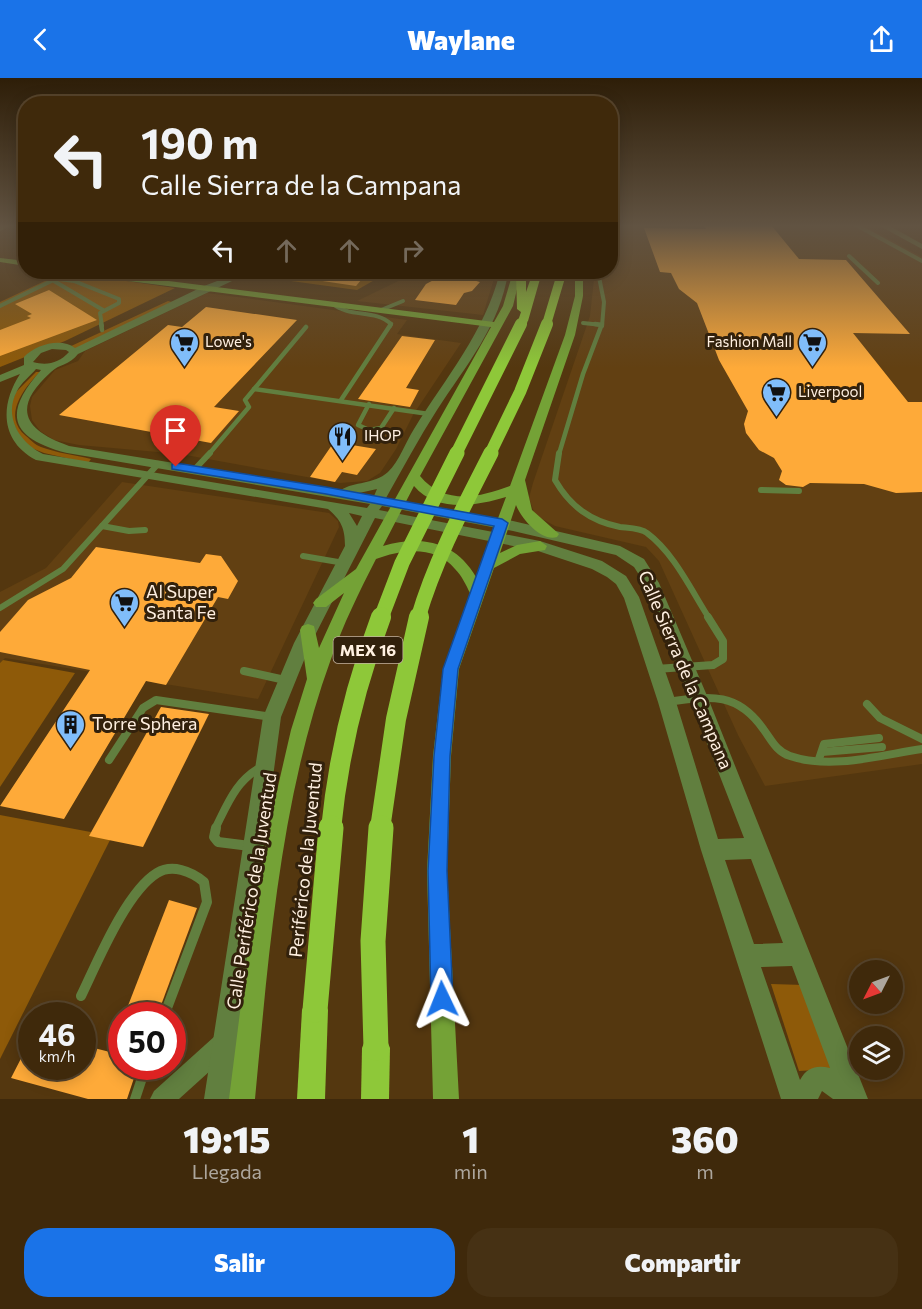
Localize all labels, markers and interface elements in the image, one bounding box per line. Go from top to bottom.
icon: back [24,23,57,56]
text: Waylane [407,23,515,56]
icon: share [865,23,898,56]
text: 190 m [141,116,259,168]
icon: left [42,120,120,198]
text: Calle Sierra de la Campana [141,168,461,201]
icon: left [207,234,240,267]
icon: ahead [270,234,303,267]
icon: ahead [333,234,366,267]
icon: right [396,234,429,267]
supermarket icon: Lowe's [168,326,200,368]
supermarket icon: Fashion Mall [797,326,829,368]
place label: Lowe's [205,332,252,350]
place label: Fashion Mall [706,332,792,350]
supermarket icon: Liverpool [761,376,793,418]
place label: Liverpool [798,382,862,400]
pin [150,405,201,467]
icon: arrive [159,414,192,447]
restaurant icon: IHOP [327,420,359,462]
place label: IHOP [364,426,401,444]
street label: Calle Sierra de la Campana [634,567,738,772]
place label: Al Super Santa Fe [146,580,216,623]
supermarket icon: Al Super Santa Fe [109,586,141,628]
road number: MEX 16 [334,637,403,663]
building icon: Torre Sphera [55,708,87,750]
place label: Torre Sphera [92,712,197,734]
street label: Periférico de la Juventud [284,761,326,959]
street label: Calle Periférico de la Juventud [221,771,281,1011]
north arrow [849,960,903,1014]
map controls [849,960,903,1080]
position arrow [410,967,474,1031]
speed limit sign: 50 [108,1002,186,1080]
text: 46 [39,1015,75,1052]
button: layers [849,1026,903,1080]
text: km/h [39,1047,75,1065]
text: 19:15 [183,1116,270,1160]
text: 1 [462,1116,479,1160]
text: 360 [671,1116,739,1160]
text: Llegada [192,1159,262,1183]
text: min [454,1159,488,1183]
text: m [696,1159,714,1183]
button: Salir [24,1228,455,1297]
button: Compartir [467,1228,898,1297]

